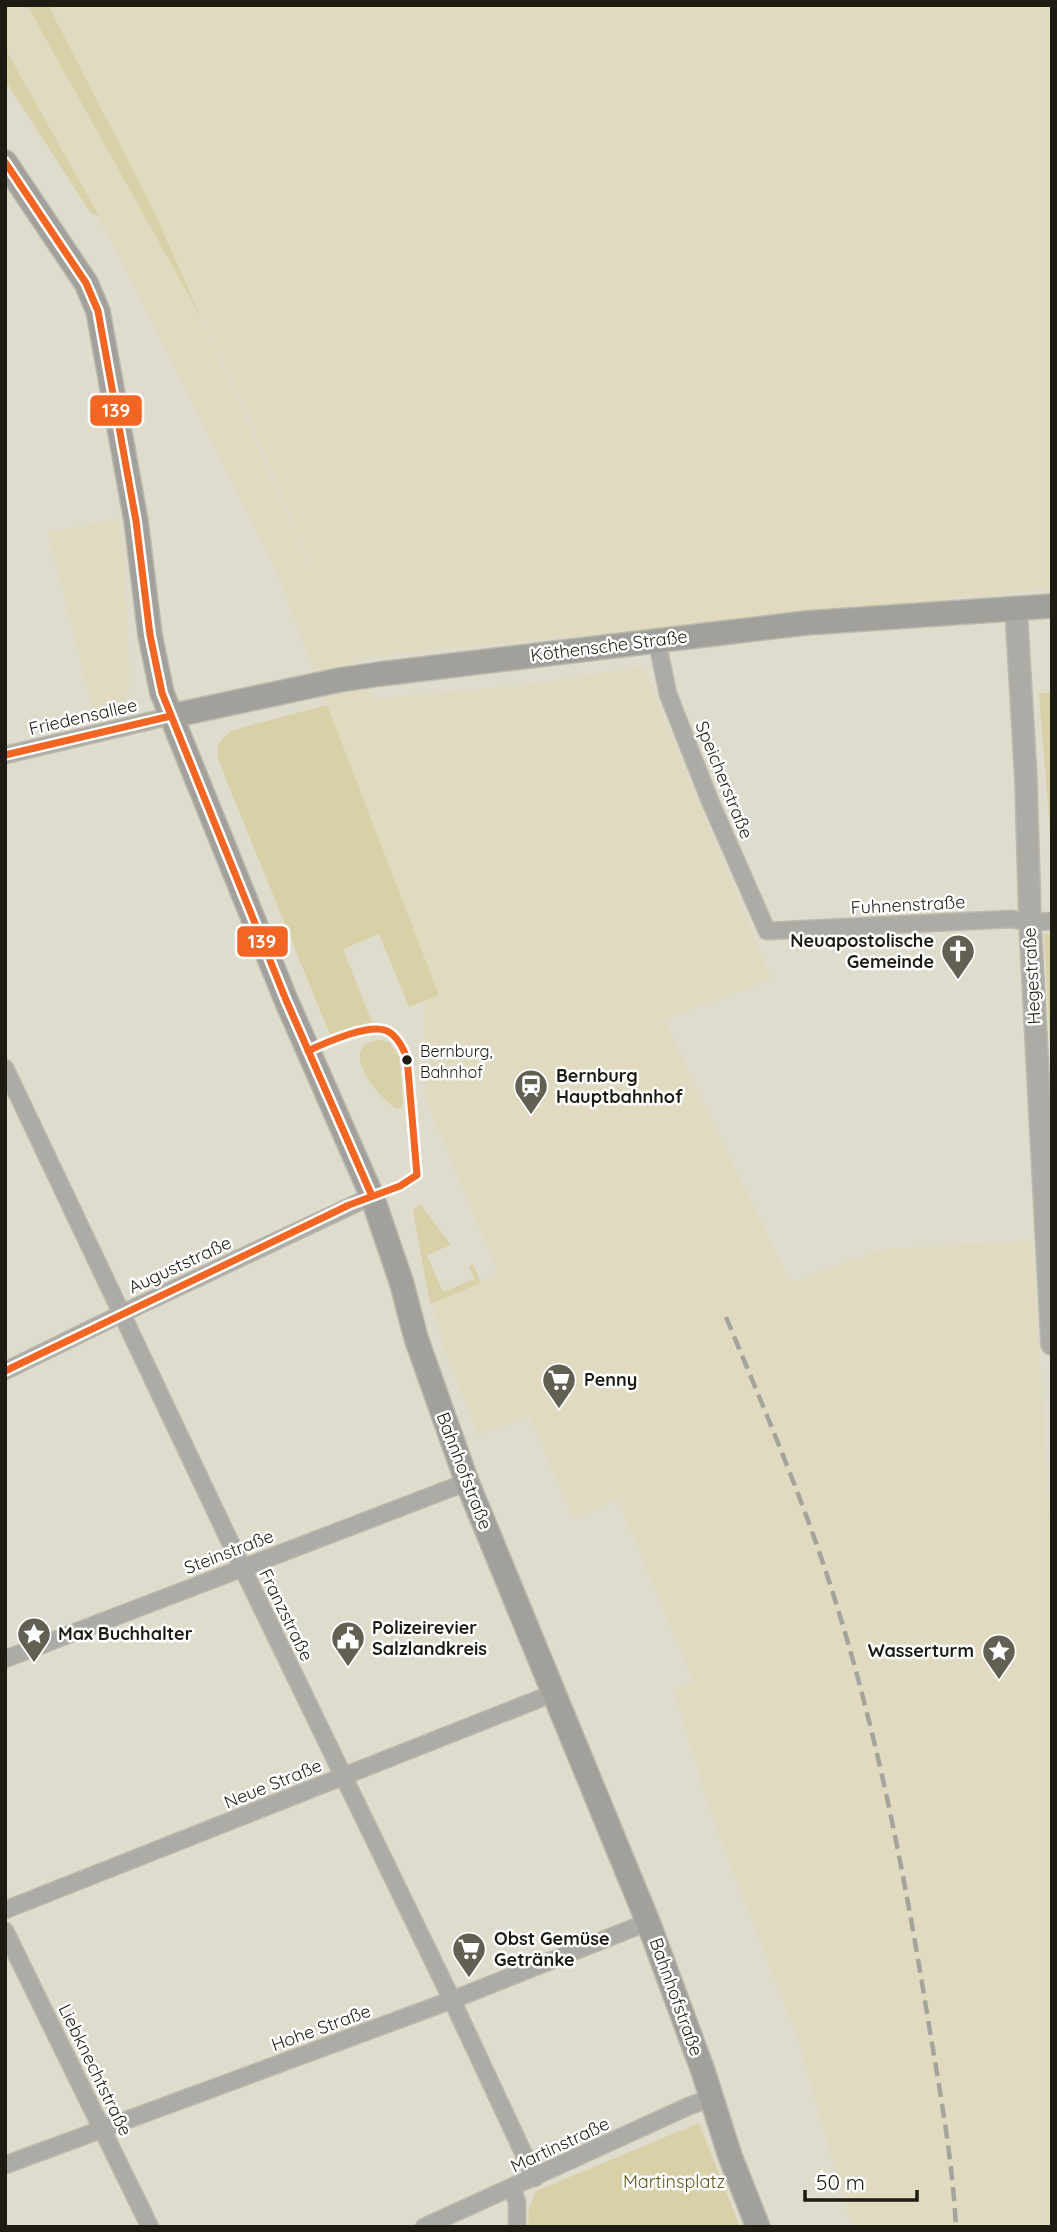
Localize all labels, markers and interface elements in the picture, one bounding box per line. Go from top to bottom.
line badge: 139 [89,394,143,427]
text: 139 [102,398,130,422]
street label: Köthensche Straße [529,624,689,667]
street label: Friedensallee [27,693,139,740]
street label: Speicherstraße [690,718,759,842]
street label: Fuhnenstraße [850,890,966,919]
line badge: 139 [236,925,289,958]
street label: Hegestraße [1017,927,1046,1025]
text: 139 [248,929,276,953]
place label: Neuapostolische Gemeinde [790,929,934,973]
church icon: Neuapostolische Gemeinde [939,932,977,981]
place label: Bernburg, Bahnhof [420,1041,493,1082]
marker: Bernburg, Bahnhof [400,1053,414,1067]
place label: Bernburg Hauptbahnhof [556,1064,683,1108]
station icon: Bernburg Hauptbahnhof [512,1067,550,1116]
street label: Auguststraße [125,1231,235,1298]
supermarket icon: Penny [540,1361,578,1410]
place label: Penny [584,1368,637,1391]
street label: Bahnhofstraße [431,1409,497,1533]
street label: Steinstraße [181,1524,277,1579]
street label: Franzstraße [254,1565,319,1665]
place icon: Max Buchhalter [15,1615,53,1664]
place label: Polizeirevier Salzlandkreis [372,1616,487,1660]
public building icon: Polizeirevier Salzlandkreis [329,1619,367,1668]
place label: Max Buchhalter [58,1622,193,1645]
place icon: Wasserturm [980,1632,1018,1681]
place label: Wasserturm [868,1639,974,1662]
street label: Neue Straße [221,1753,325,1814]
place label: Obst Gemüse Getränke [494,1927,610,1971]
supermarket icon: Obst Gemüse Getränke [450,1930,488,1979]
street label: Bahnhofstraße [644,1935,708,2059]
street label: Hohe Straße [268,1999,374,2056]
street label: Liebknechtstraße [54,2000,137,2140]
street label: Martinstraße [507,2112,613,2177]
scale bar [805,2158,917,2202]
text: 50 m [816,2169,865,2195]
park label: Martinsplatz [623,2170,725,2193]

